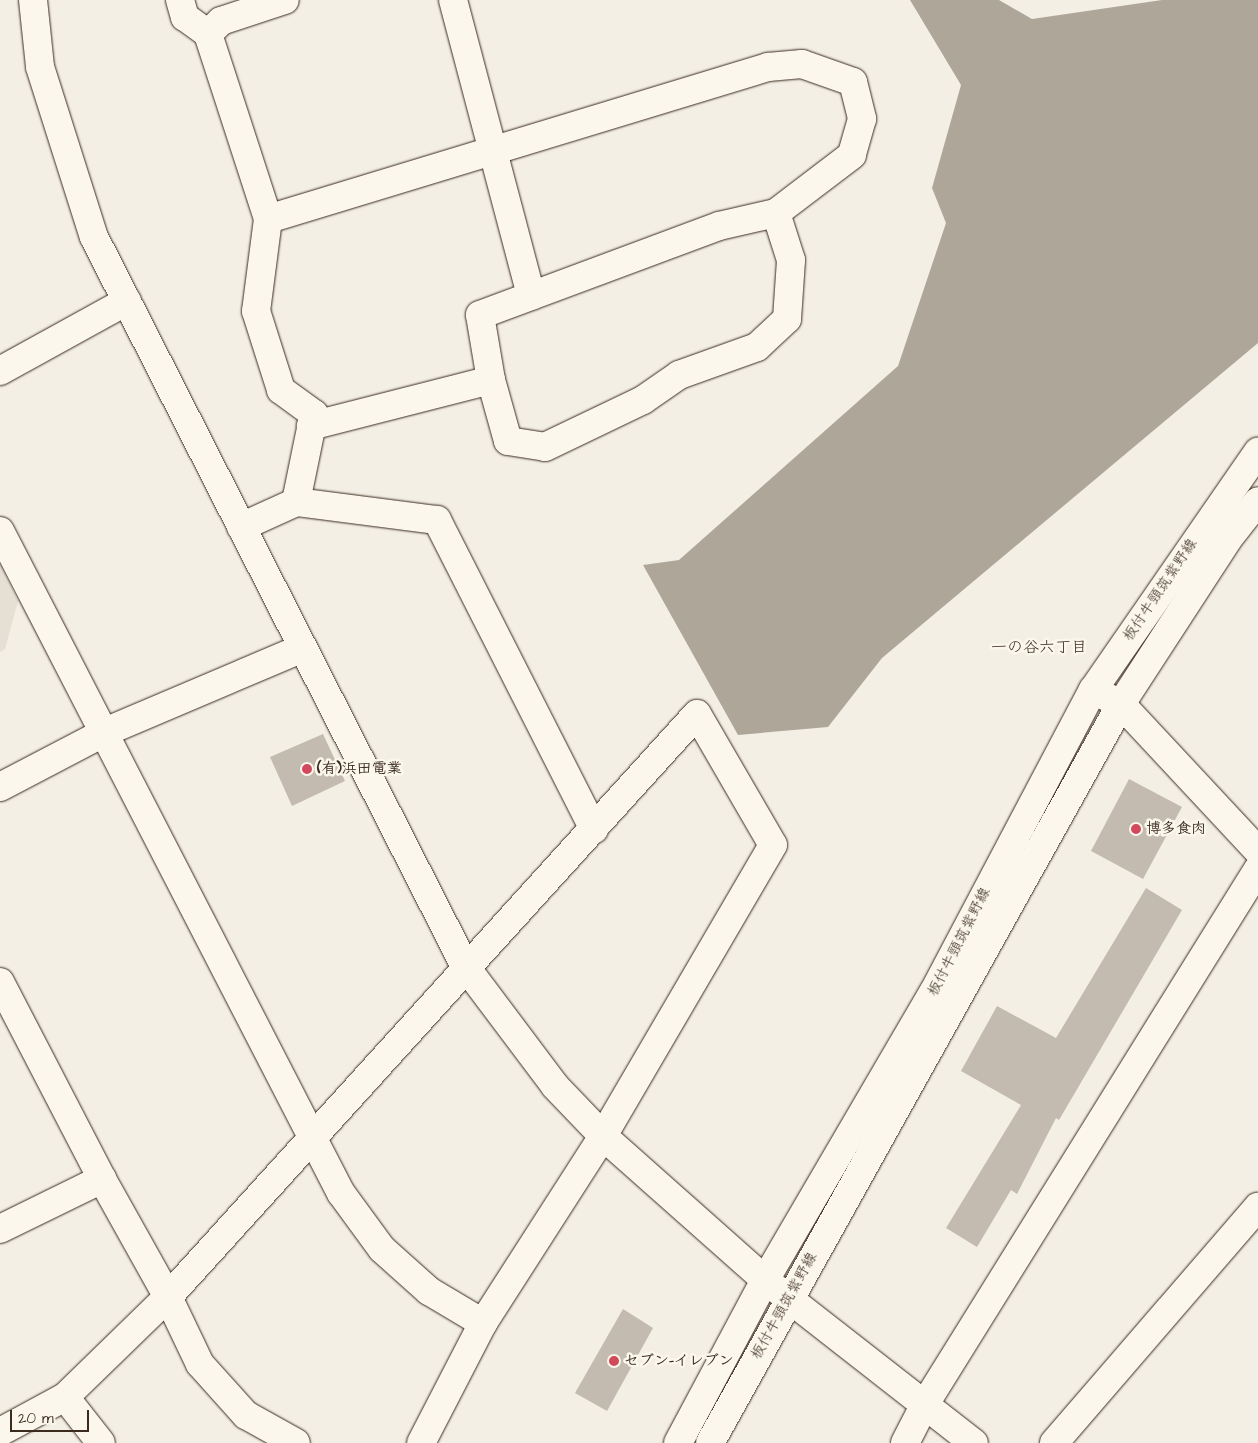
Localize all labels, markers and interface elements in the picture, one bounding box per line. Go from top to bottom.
street label: 板付牛頸筑紫野線 [1119,535,1201,645]
district label: 一の谷六丁目 [991,637,1087,657]
place label: (有)浜田電業 [317,760,402,778]
marker: (有)浜田電業 [301,763,313,775]
place label: 博多食肉 [1146,820,1206,838]
marker: 博多食肉 [1130,823,1142,835]
street label: 板付牛頸筑紫野線 [924,884,994,1000]
street label: 板付牛頸筑紫野線 [747,1249,821,1363]
place label: セブン-イレブン [624,1352,734,1370]
marker: セブン-イレブン [608,1355,620,1367]
scale bar [12,1400,91,1432]
text: 20 m [18,1408,54,1429]

